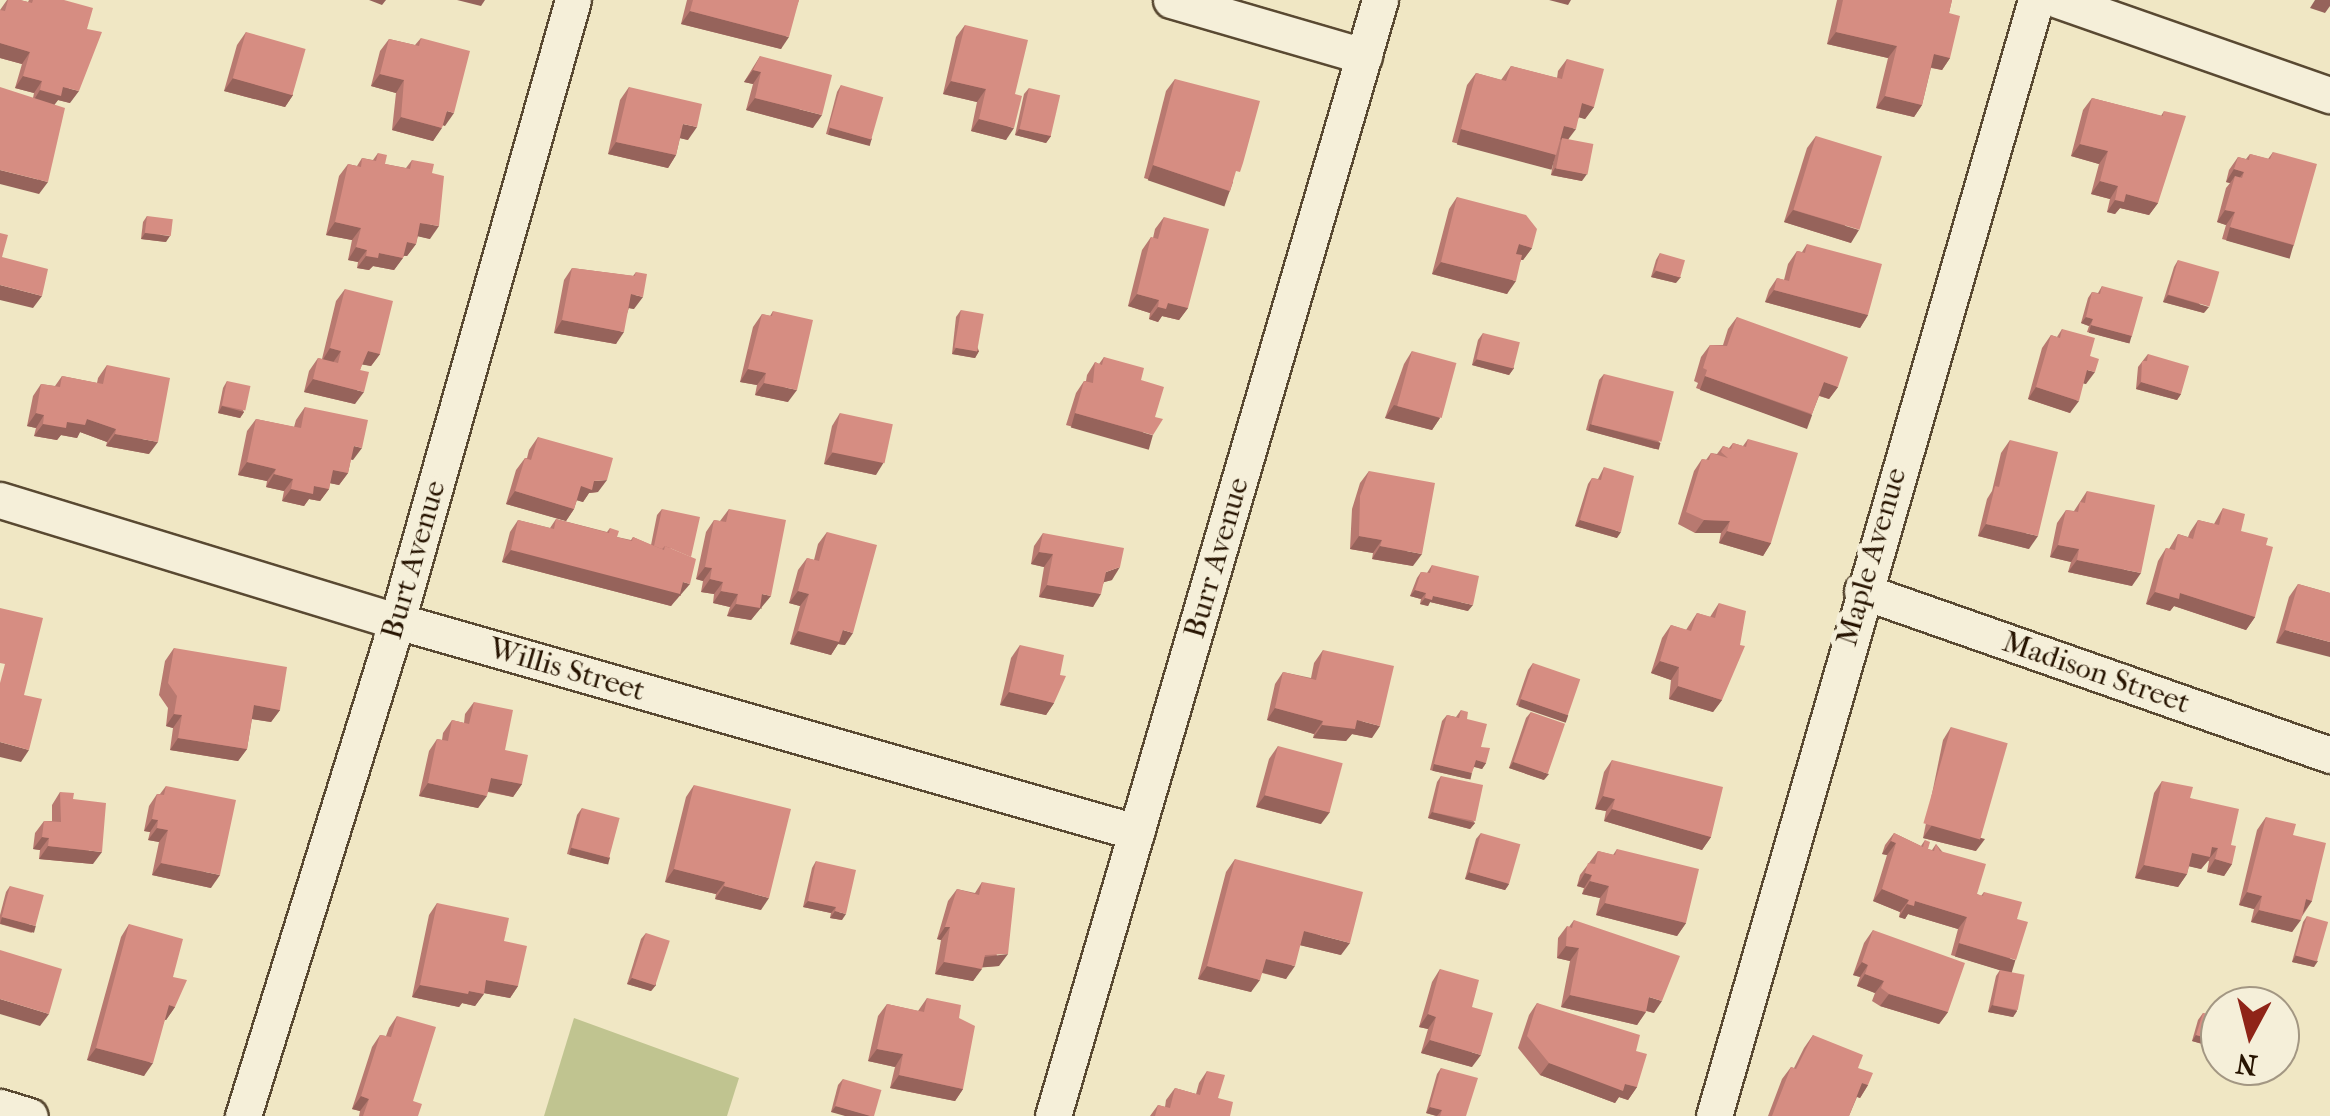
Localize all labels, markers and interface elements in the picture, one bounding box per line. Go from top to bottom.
street label: Maple Avenue [1829,464,1915,650]
street label: Burr Avenue [1177,474,1257,642]
street label: Burt Avenue [374,477,454,643]
street label: Madison Street [1998,624,2194,722]
street label: Willis Street [485,631,649,709]
north arrow [2200,986,2300,1086]
text: N [2234,1047,2259,1082]

